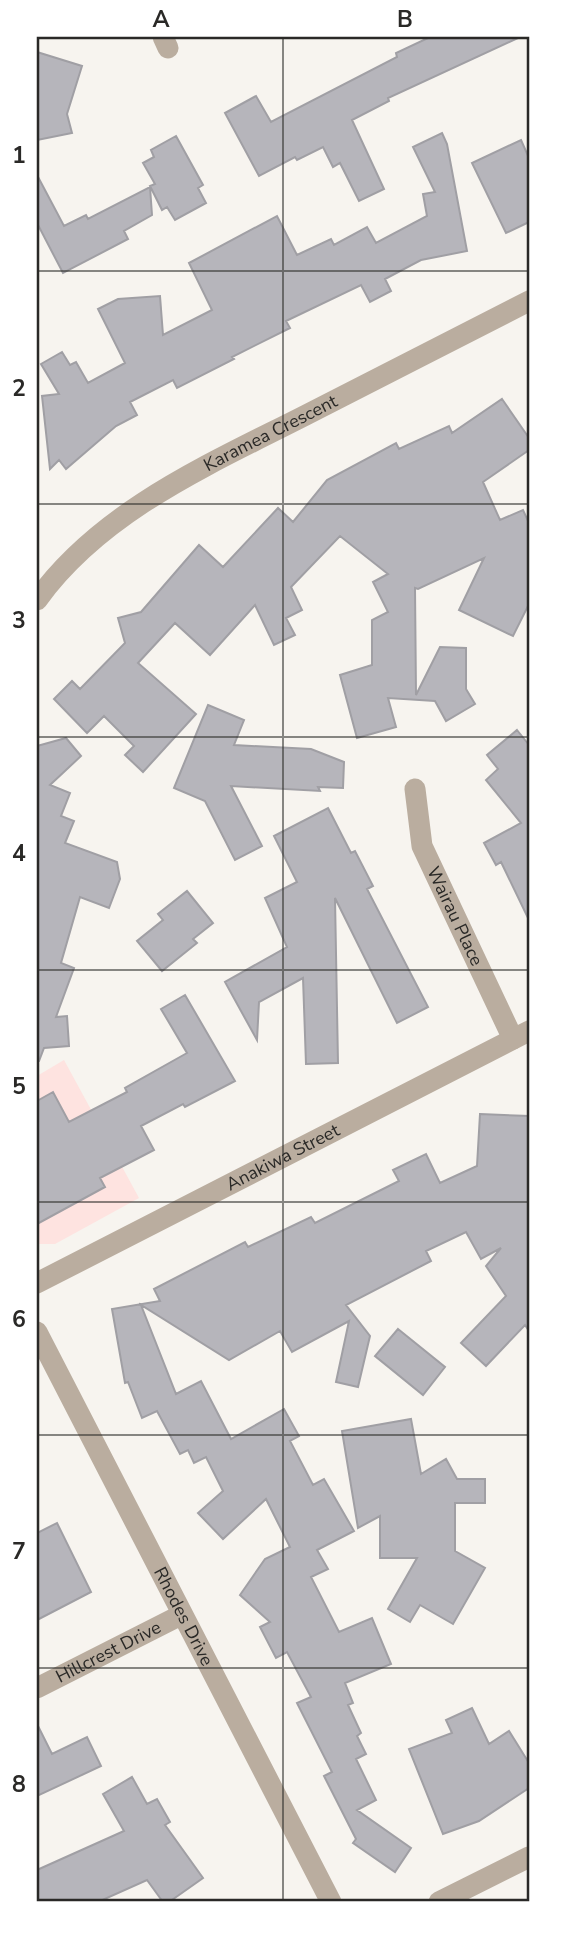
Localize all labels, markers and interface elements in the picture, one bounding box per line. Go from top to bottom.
text: A [152,4,170,35]
text: B [397,4,413,35]
text: 1 [12,140,26,171]
text: 2 [12,373,26,404]
street label: Karamea Crescent [199,389,342,477]
text: 3 [12,605,26,636]
text: 4 [12,838,26,869]
street label: Wairau Place [421,863,489,970]
text: 5 [12,1071,26,1102]
street label: Anakiwa Street [222,1118,344,1196]
text: 6 [12,1304,26,1335]
text: 7 [12,1536,26,1567]
street label: Rhodes Drive [148,1563,219,1670]
street label: Hillcrest Drive [52,1615,165,1689]
text: 8 [12,1769,26,1800]

